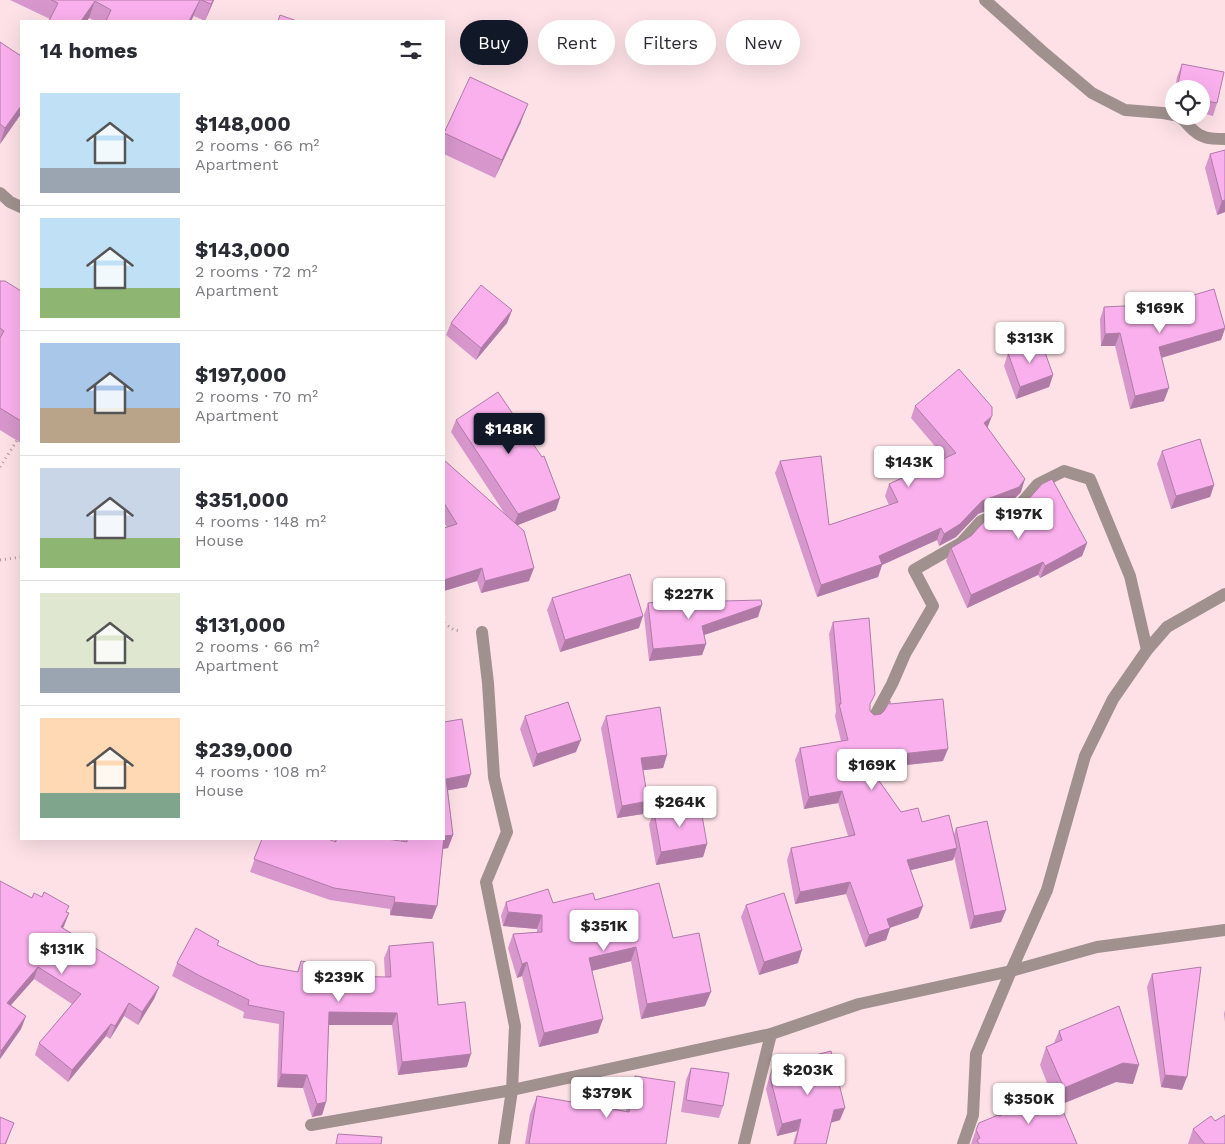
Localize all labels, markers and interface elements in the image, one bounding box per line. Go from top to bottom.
chip: Buy [460,20,528,65]
chip: Rent [538,20,615,65]
chip: Filters [625,20,716,65]
chip: New [726,20,800,65]
icon: filters [397,36,425,64]
text: 14 homes [40,38,137,63]
map controls [1165,80,1210,125]
button: locate [1165,80,1210,125]
text: $148,000 [195,111,291,136]
icon: home [80,113,140,173]
text: 2 rooms · 66 m² [195,136,319,155]
text: Apartment [195,155,278,174]
text: $143,000 [195,237,290,262]
icon: home [80,238,140,298]
text: 2 rooms · 72 m² [195,262,318,281]
text: Apartment [195,281,278,300]
pin: $169K [1125,292,1195,334]
text: $169K [1136,298,1184,317]
pin: $313K [995,322,1065,364]
text: $313K [1006,328,1054,347]
text: $197,000 [195,362,287,387]
icon: home [80,363,140,423]
text: 2 rooms · 70 m² [195,387,318,406]
text: Apartment [195,406,278,425]
pin: $148K [474,412,544,455]
text: $148K [485,419,533,438]
pin: $143K [874,446,944,488]
text: $143K [885,452,933,471]
text: $351,000 [195,487,289,512]
icon: home [80,488,140,548]
pin: $197K [984,498,1054,540]
text: $197K [995,504,1043,523]
text: 4 rooms · 148 m² [195,512,326,531]
text: House [195,531,244,550]
pin: $227K [654,578,724,620]
text: $227K [664,584,714,603]
text: $131,000 [195,612,285,637]
icon: home [80,613,140,673]
text: 2 rooms · 66 m² [195,637,319,656]
text: Apartment [195,656,278,675]
text: $239,000 [195,737,293,762]
icon: home [80,738,140,798]
pin: $169K [837,748,907,791]
text: $169K [848,755,896,774]
text: 4 rooms · 108 m² [195,762,326,781]
text: House [195,781,244,800]
pin: $264K [645,786,715,828]
text: $264K [654,792,706,811]
pin: $351K [569,910,639,952]
text: $351K [580,916,628,935]
pin: $131K [27,932,97,975]
text: $131K [40,939,84,958]
pin: $239K [304,960,374,1003]
text: $239K [314,967,364,986]
pin: $203K [773,1054,843,1096]
text: $203K [783,1060,833,1079]
pin: $379K [572,1076,642,1119]
pin: $350K [994,1082,1064,1125]
text: $379K [582,1083,632,1102]
text: $350K [1004,1089,1054,1108]

